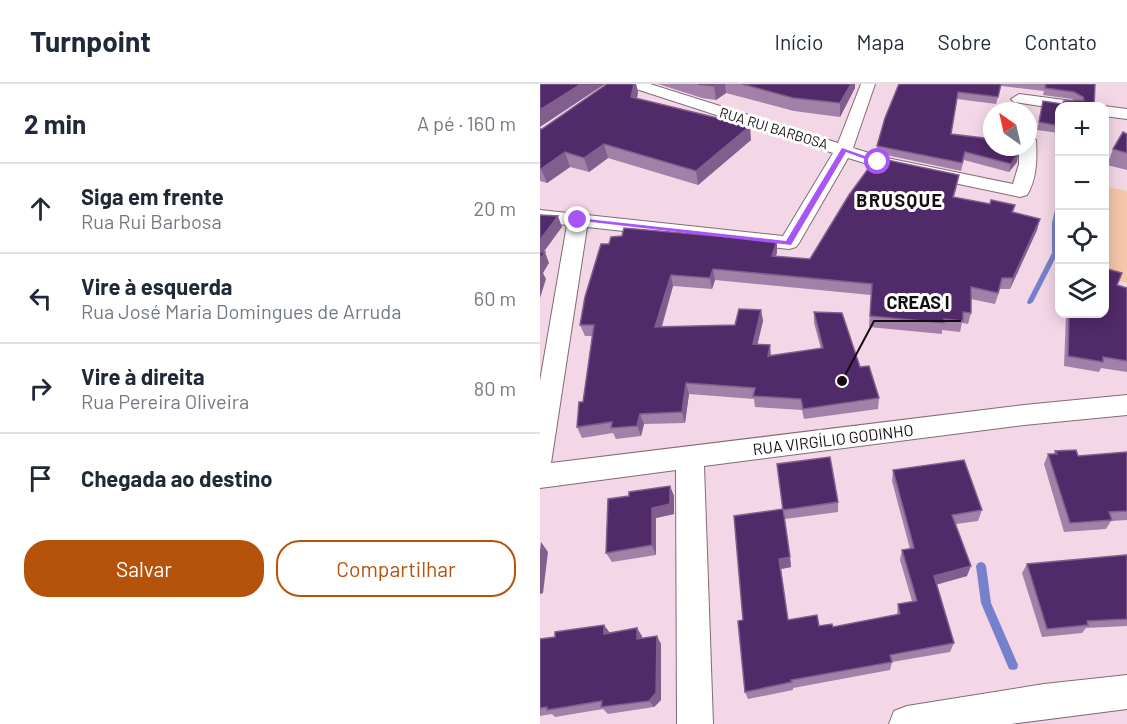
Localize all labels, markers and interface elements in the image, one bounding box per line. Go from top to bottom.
text: Turnpoint [30,24,151,58]
text: Início [775,29,823,54]
text: Mapa [856,29,905,54]
text: Sobre [938,29,991,54]
text: Contato [1024,29,1097,54]
north arrow [983,102,1037,156]
map controls [1055,102,1109,318]
button: + [1055,102,1109,156]
street label: RUA RUI BARBOSA [718,103,831,153]
text: 2 min [24,108,86,139]
text: A pé · 160 m [417,111,516,135]
route start [864,148,890,174]
button: − [1055,156,1109,210]
text: Siga em frente [81,183,224,209]
district label: BRUSQUE [856,189,944,211]
icon: ahead [24,192,57,225]
text: 20 m [473,196,516,220]
route end [564,206,590,232]
text: Rua Rui Barbosa [81,209,222,233]
button: locate [1055,210,1109,264]
button: layers [1055,264,1109,318]
text: Vire à esquerda [81,273,232,299]
icon: left [24,282,57,315]
callout: CREAS I [874,285,961,321]
text: 60 m [474,286,516,310]
text: CREAS I [887,291,949,313]
text: Rua José Maria Domingues de Arruda [81,299,401,323]
text: Vire à direita [81,363,205,389]
icon: right [24,372,57,405]
text: 80 m [474,376,516,400]
text: Rua Pereira Oliveira [81,389,249,413]
street label: RUA VIRGÍLIO GODINHO [752,420,914,458]
icon: arrive [24,462,57,495]
text: Chegada ao destino [81,465,272,491]
button: Salvar [24,540,264,597]
button: Compartilhar [276,540,516,597]

